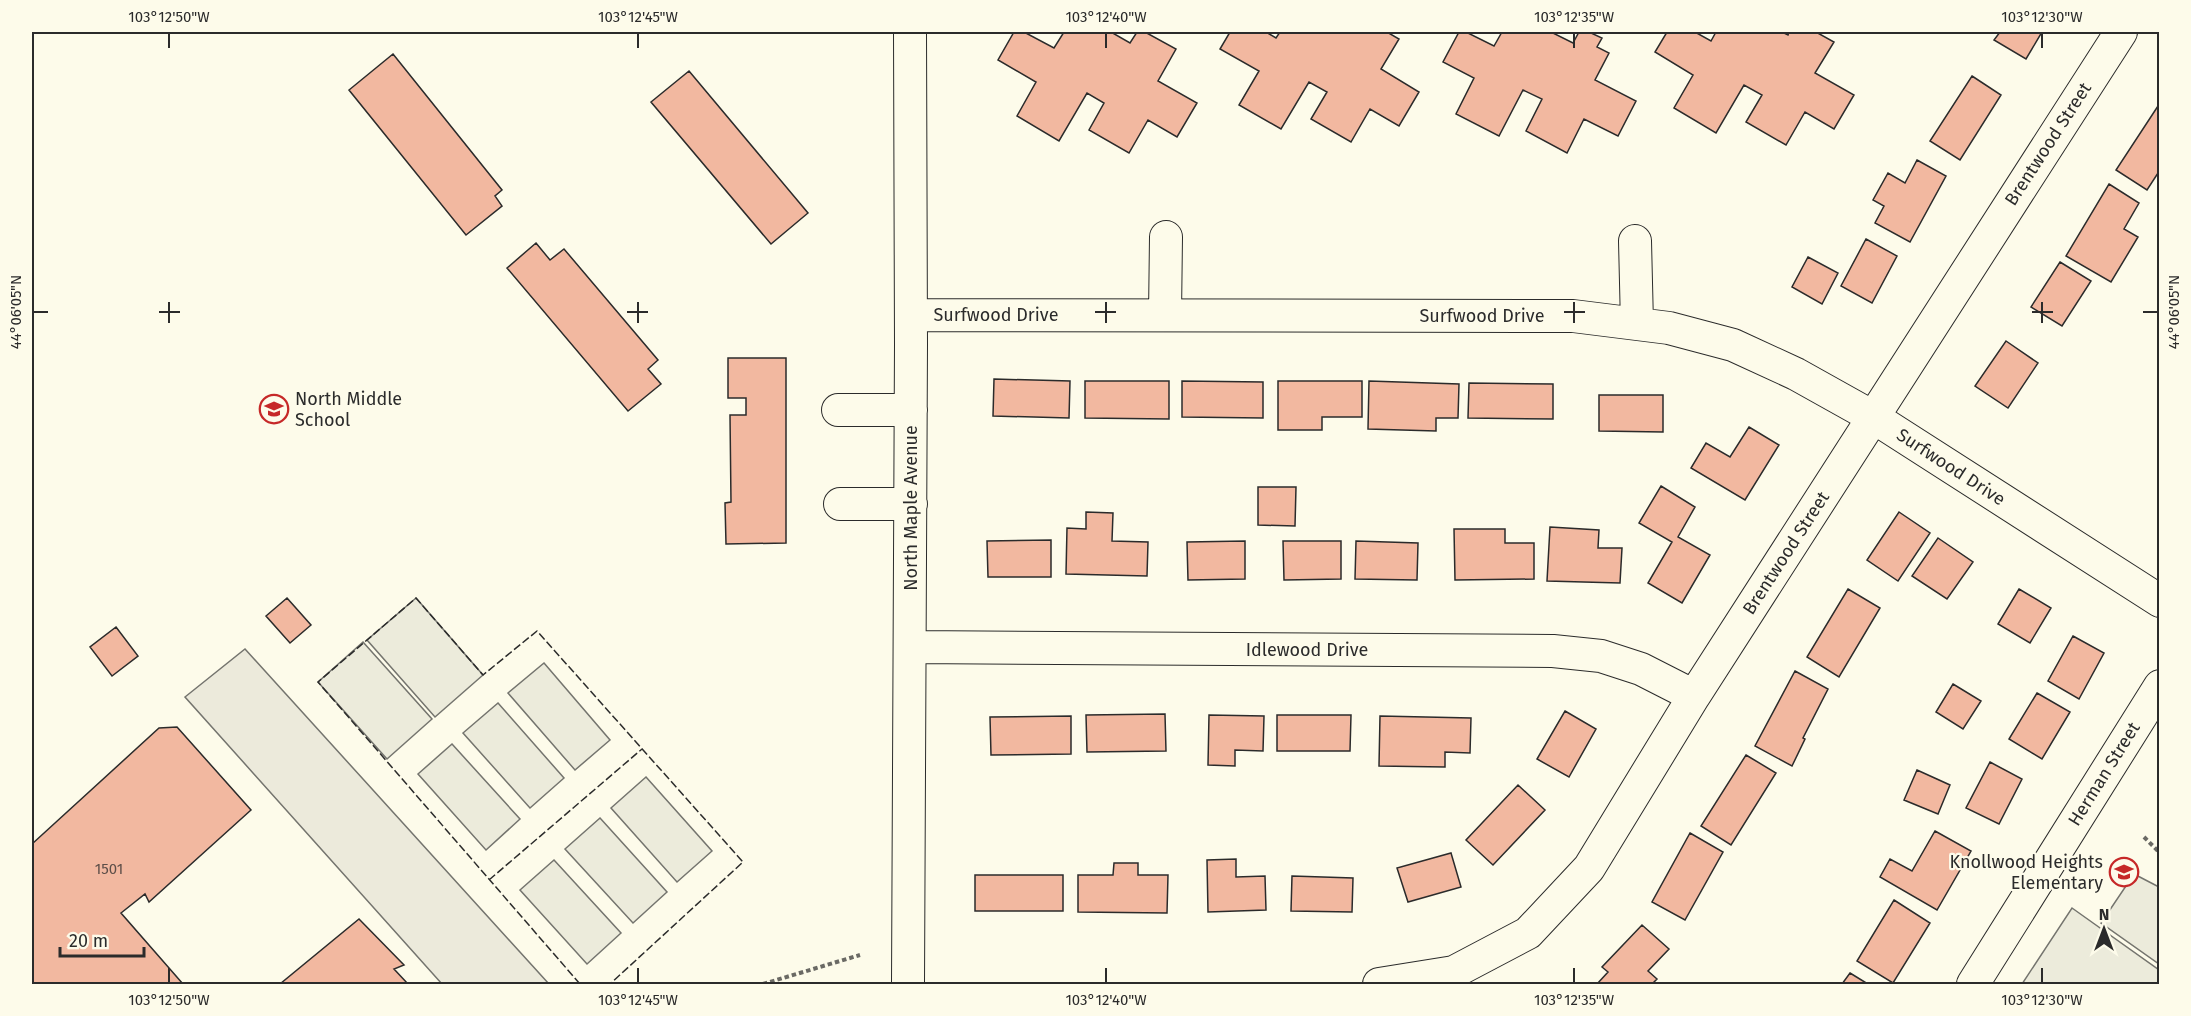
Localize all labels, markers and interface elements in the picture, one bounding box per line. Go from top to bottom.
text: 103°12'50"W [128,8,210,26]
text: 103°12'45"W [598,8,679,26]
text: 103°12'40"W [1065,8,1147,26]
text: 103°12'35"W [1534,8,1615,26]
text: 103°12'30"W [2001,8,2083,26]
street label: Brentwood Street [2000,78,2096,210]
text: 44°06'05"N [7,275,25,349]
text: 44°06'05"N [2165,275,2183,349]
street label: Surfwood Drive [934,304,1058,326]
street label: Surfwood Drive [1420,305,1544,327]
place label: North Middle School [295,388,402,431]
school or university icon: North Middle School [258,393,290,425]
street label: Surfwood Drive [1893,424,2009,510]
street label: North Maple Avenue [900,425,922,591]
street label: Brentwood Street [1738,487,1834,619]
street label: Idlewood Drive [1246,639,1368,661]
street label: Herman Street [2063,718,2145,830]
place label: Knollwood Heights Elementary [1949,851,2103,894]
school or university icon: Knollwood Heights Elementary [2108,856,2140,888]
house number: 1501 [95,860,123,878]
north arrow [2074,899,2134,959]
text: N [2099,905,2109,924]
scale bar [60,920,144,958]
text: 20 m [69,930,108,952]
text: 103°12'50"W [128,991,210,1009]
text: 103°12'45"W [598,991,679,1009]
text: 103°12'40"W [1065,991,1147,1009]
text: 103°12'35"W [1534,991,1615,1009]
text: 103°12'30"W [2001,991,2083,1009]

